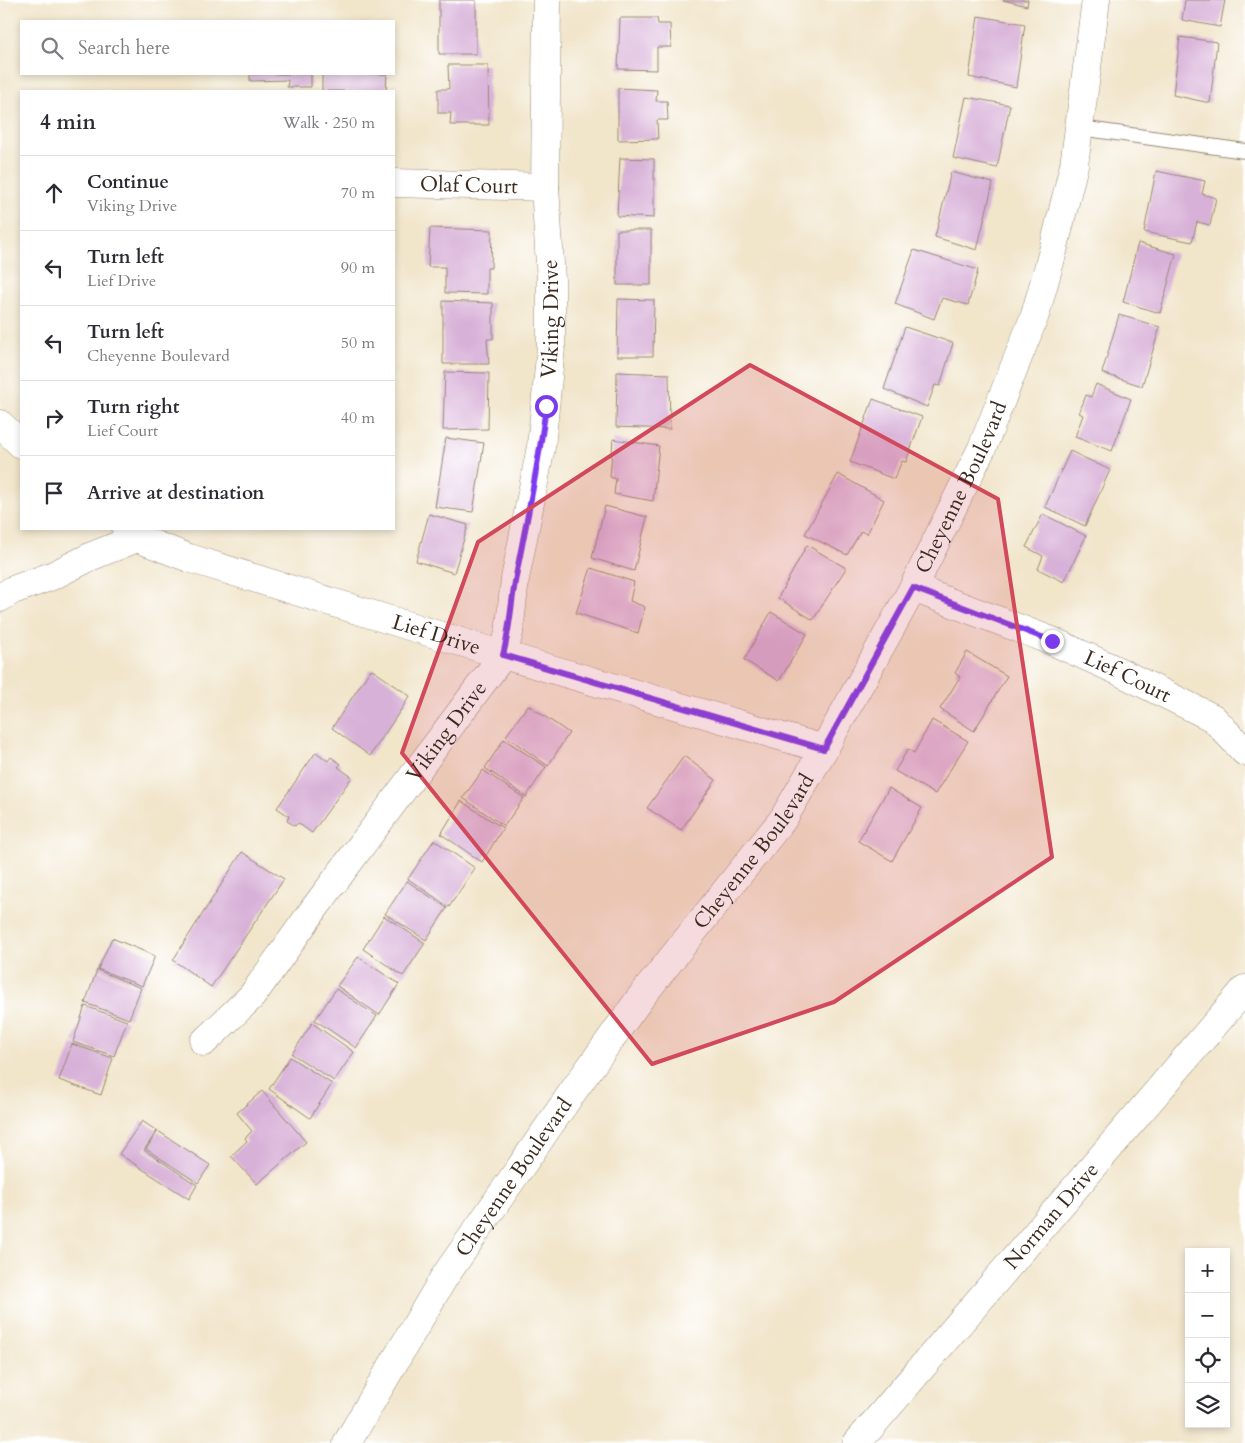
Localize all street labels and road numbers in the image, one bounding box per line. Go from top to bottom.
street label: Olaf Court [420,169,519,201]
street label: Viking Drive [533,259,566,380]
street label: Cheyenne Boulevard [908,397,1014,578]
street label: Lief Drive [389,607,484,662]
street label: Lief Court [1079,643,1176,710]
street label: Viking Drive [399,675,493,787]
street label: Cheyenne Boulevard [686,768,821,935]
street label: Cheyenne Boulevard [448,1092,579,1262]
street label: Norman Drive [997,1156,1105,1275]

